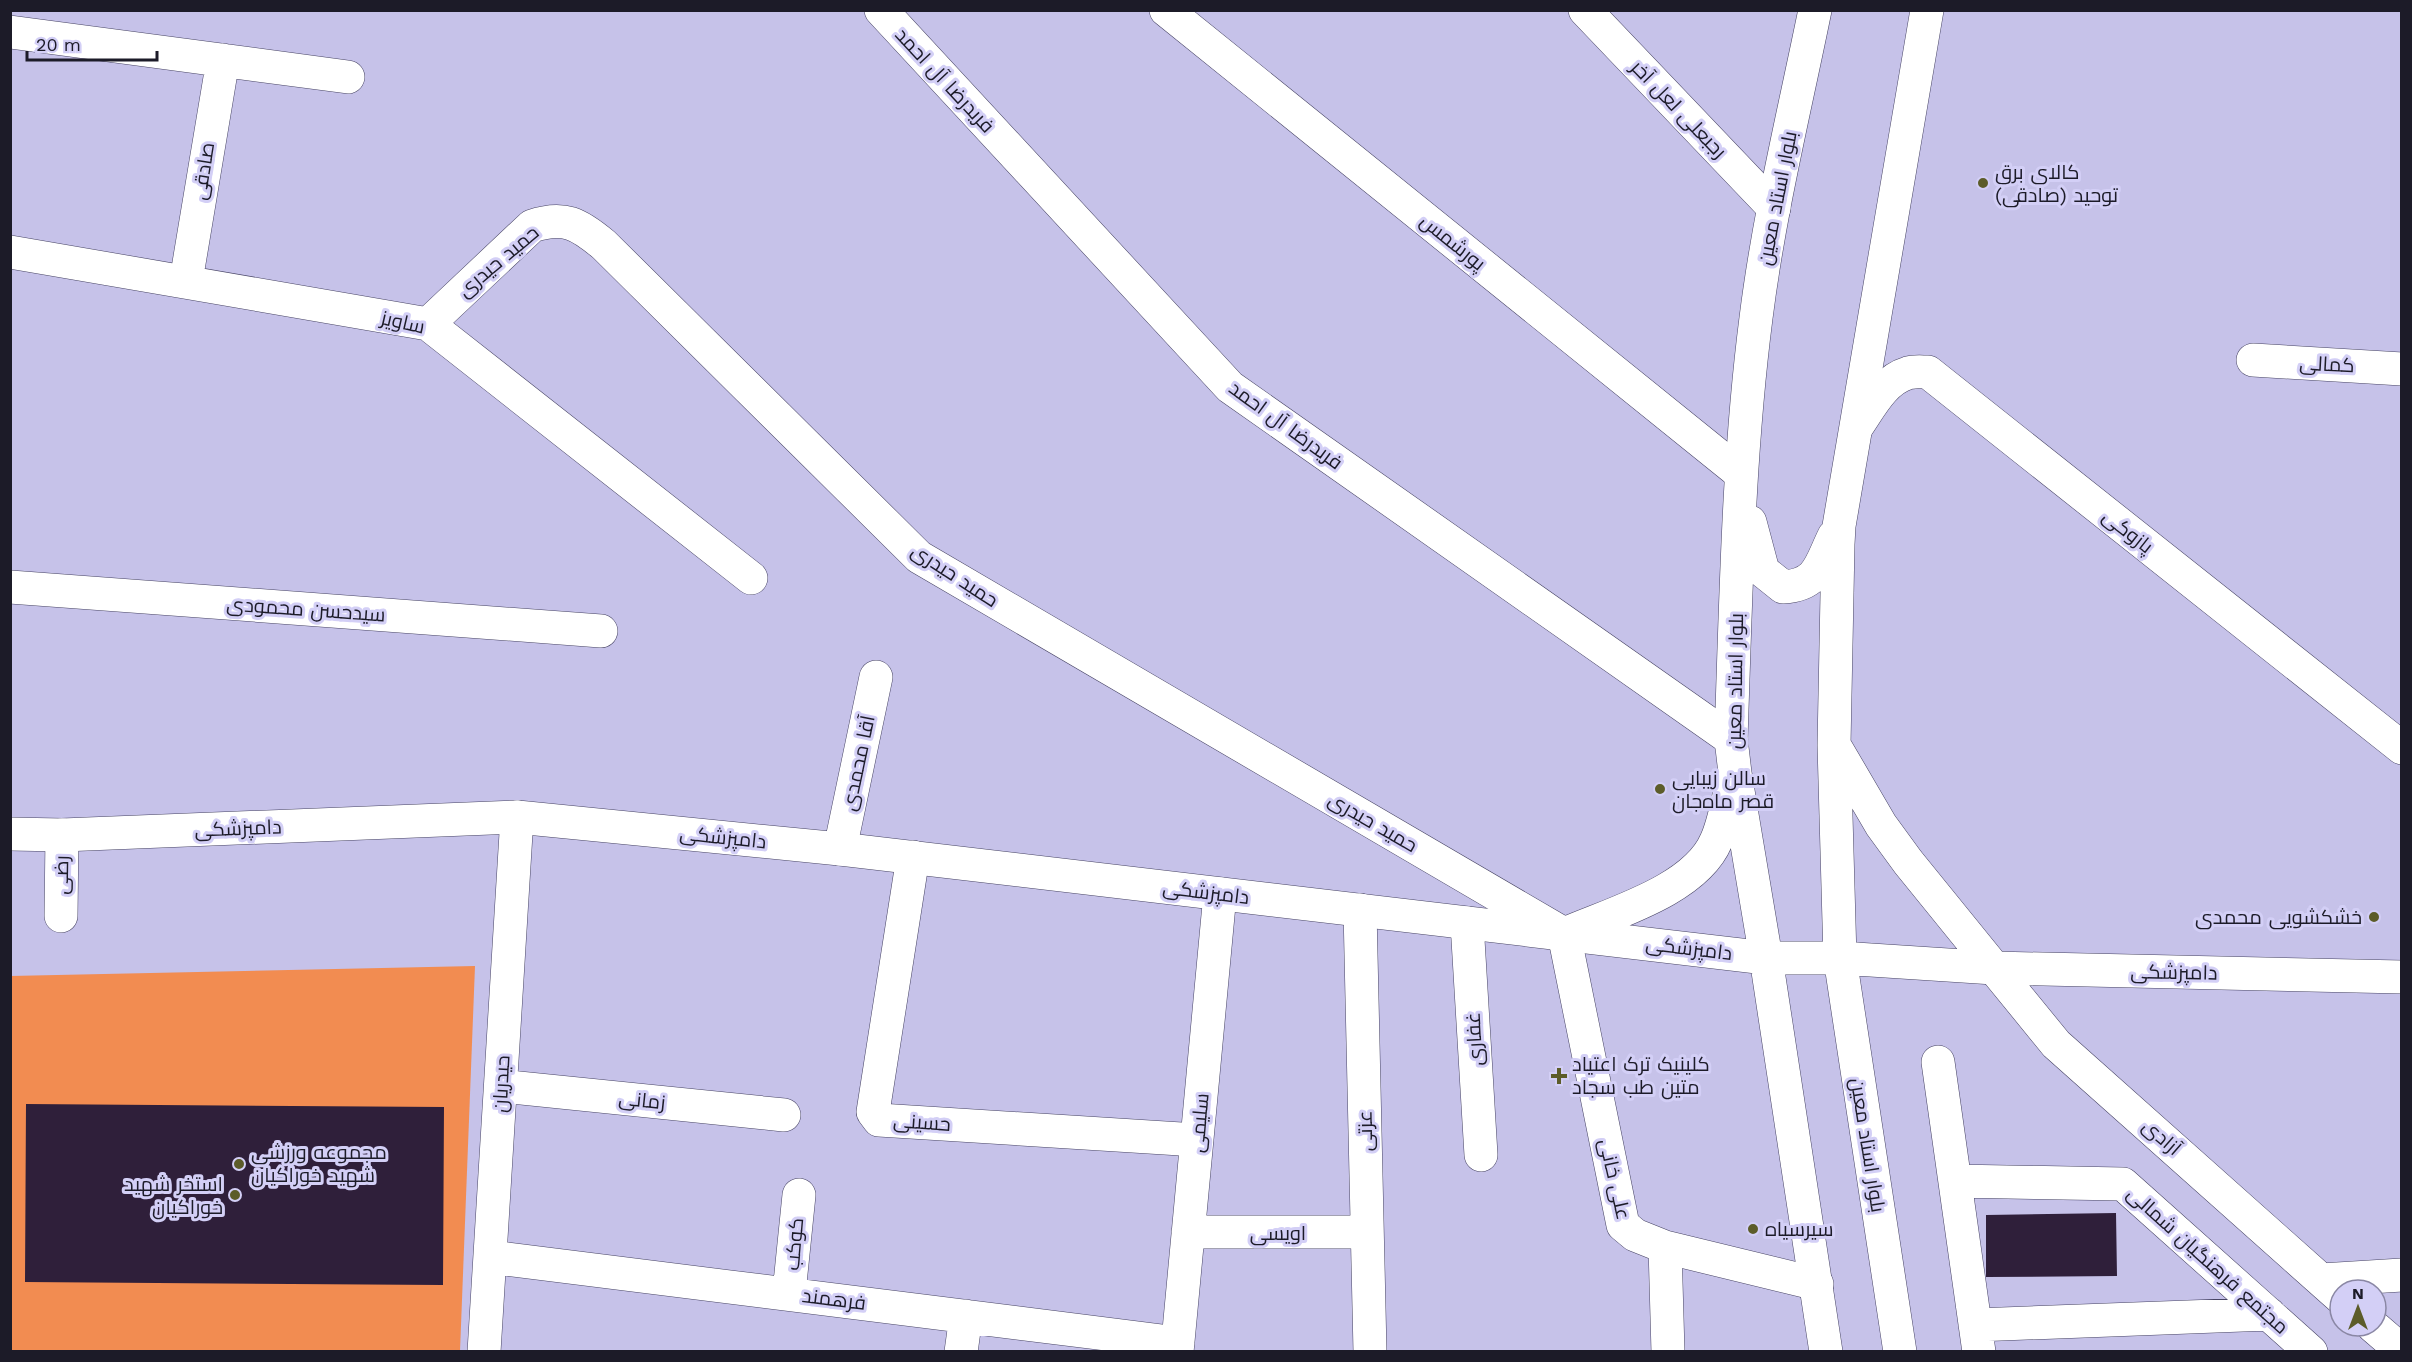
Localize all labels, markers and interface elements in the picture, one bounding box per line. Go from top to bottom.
street label: فریدرضا آل احمد [890,23,1000,138]
scale bar [27,24,158,62]
text: 20 m [36,34,81,55]
street label: رجبعلی لعل آخر [1625,54,1732,164]
street label: بلوار استاد معین [1752,129,1803,267]
street label: صادقی [187,141,220,202]
place label: کالای برق توحید (صادقی) [1995,160,2119,208]
marker: کالای برق توحید (صادقی) [1976,176,1990,190]
street label: پورشمس [1415,208,1491,277]
street label: حمید حیدری [452,220,544,303]
street label: ساویز [378,305,427,339]
street label: کمالی [2299,351,2355,378]
street label: فریدرضا آل احمد [1224,376,1348,475]
street label: پازوکی [2097,504,2159,559]
street label: حمید حیدری [906,538,1003,613]
street label: سیدحسن محمودی [226,591,386,628]
street label: بلوار استاد معین [1722,613,1749,749]
street label: آقا محمدی [836,712,881,813]
place label: سالن زیبایی قصر ماه‌جان [1672,766,1774,814]
marker: سالن زیبایی قصر ماه‌جان [1653,782,1667,796]
street label: حمید حیدری [1324,787,1422,858]
street label: دامپزشکی [194,814,282,843]
street label: دامپزشکی [678,821,768,854]
street label: رضی [49,855,74,895]
street label: دامپزشکی [1161,875,1251,910]
place label: خشکشویی محمدی [2195,905,2362,930]
marker: خشکشویی محمدی [2367,910,2381,924]
street label: دامپزشکی [1644,931,1734,966]
street label: دامپزشکی [2130,959,2218,986]
street label: غفاری [1461,1012,1488,1066]
place label: کلینیک ترک اعتیاد متین طب سجاد [1572,1052,1710,1100]
street label: حیدریان [488,1055,515,1113]
marker: کلینیک ترک اعتیاد متین طب سجاد [1550,1067,1568,1085]
street label: بلوار استاد معین [1845,1076,1890,1214]
street label: زمانی [617,1086,667,1115]
street label: سلیمی [1184,1092,1215,1154]
street label: حسینی [892,1108,952,1137]
street label: عزتی [1353,1110,1378,1152]
street label: آزادی [2137,1114,2187,1162]
street label: علی خانی [1593,1136,1636,1222]
place label: مجموعه ورزشی شهید خوراکیان [251,1140,387,1188]
marker: مجموعه ورزشی شهید خوراکیان [232,1157,246,1171]
place label: استخر شهید خوراکیان [124,1172,223,1220]
street label: مجتمع فرهنگیان شمالی [2121,1181,2294,1340]
marker: استخر شهید خوراکیان [228,1188,242,1202]
street label: کوکب [780,1217,808,1271]
place label: سیرسیاه [1765,1217,1833,1241]
street label: اویسی [1250,1221,1306,1246]
marker: سیرسیاه [1746,1222,1760,1236]
north arrow [2328,1278,2388,1338]
street label: فرهمند [801,1283,867,1315]
text: N [2352,1284,2364,1303]

